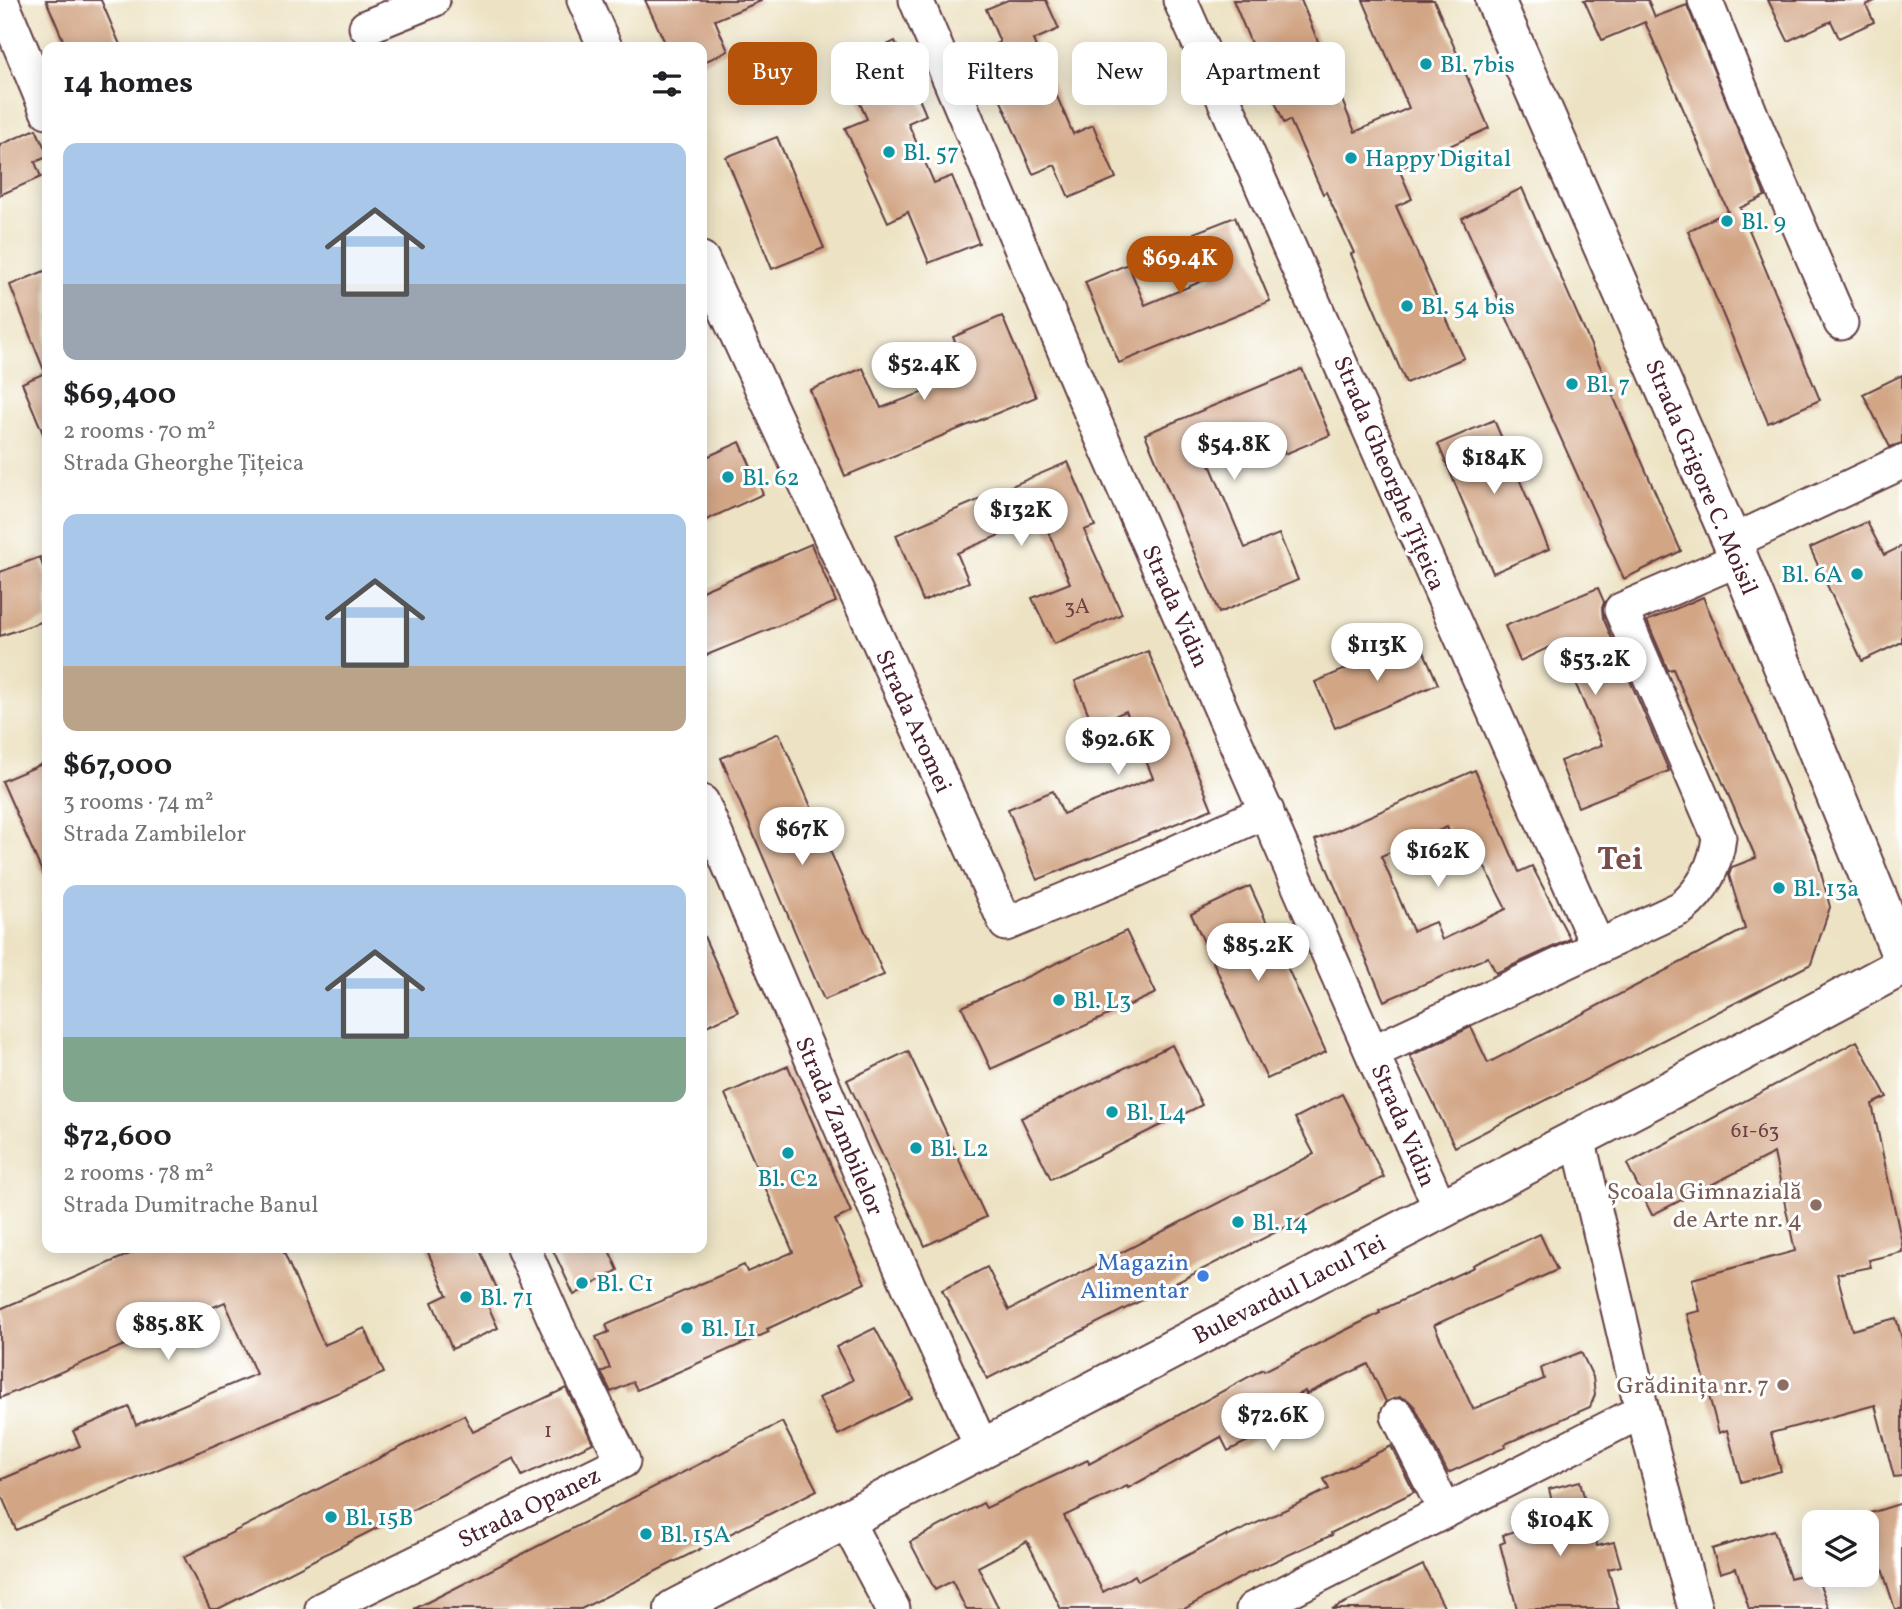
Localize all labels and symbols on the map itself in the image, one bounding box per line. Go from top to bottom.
place label: Bl. 7bis [1440,49,1515,83]
marker: Bl. 7bis [1418,56,1434,72]
place label: Bl. 57 [903,137,959,171]
place label: Happy Digital [1365,143,1511,177]
marker: Bl. 57 [881,144,897,160]
marker: Happy Digital [1343,150,1359,166]
place label: Bl. 9 [1741,206,1786,240]
marker: Bl. 9 [1719,213,1735,229]
pin: $69.4K [1123,236,1237,296]
place label: Bl. 54 bis [1421,291,1515,325]
marker: Bl. 54 bis [1399,298,1415,314]
pin: $52.4K [867,342,981,402]
street label: Strada Gheorghe Țițeica [1323,351,1453,596]
street label: Strada Grigore C. Moisil [1635,355,1765,601]
place label: Bl. 7 [1586,369,1630,403]
marker: Bl. 7 [1564,376,1580,392]
pin: $54.8K [1177,422,1291,482]
pin: $184K [1445,436,1543,496]
place label: Bl. 62 [742,462,800,496]
marker: Bl. 62 [720,469,736,485]
pin: $132K [972,489,1070,548]
street label: Strada Vidin [1132,540,1216,673]
place label: Bl. 6A [1781,559,1843,593]
marker: Bl. 6A [1849,566,1865,582]
house number: 3A [1064,593,1090,622]
pin: $113K [1328,624,1426,683]
pin: $53.2K [1538,638,1652,697]
street label: Strada Aromei [865,645,959,799]
pin: $92.6K [1061,718,1175,777]
pin: $67K [761,808,843,867]
pin: $162K [1389,830,1487,889]
district label: Tei [1597,839,1643,883]
place label: Bl. 13a [1793,873,1859,907]
marker: Bl. 13a [1771,880,1787,896]
pin: $85.2K [1201,923,1315,983]
place label: Bl. L3 [1073,985,1131,1019]
marker: Bl. L3 [1051,992,1067,1008]
street label: Strada Zambilelor [785,1032,891,1221]
street label: Strada Vidin [1361,1059,1443,1193]
place label: Bl. L4 [1126,1097,1186,1131]
marker: Bl. L4 [1104,1104,1120,1120]
house number: 61-63 [1731,1117,1779,1146]
place label: Bl. L2 [930,1133,989,1167]
marker: Bl. L2 [908,1140,924,1156]
marker: Bl. C2 [780,1145,796,1161]
place label: Bl. C2 [757,1163,819,1197]
place label: Școala Gimnazială de Arte nr. 4 [1607,1176,1802,1238]
marker: Școala Gimnazială de Arte nr. 4 [1808,1197,1824,1213]
place label: Bl. 14 [1252,1207,1308,1241]
marker: Bl. 14 [1230,1214,1246,1230]
street label: Bulevardul Lacul Tei [1188,1227,1392,1354]
place label: Magazin Alimentar [1080,1247,1189,1309]
place label: Bl. C1 [596,1268,654,1302]
marker: Magazin Alimentar [1195,1268,1211,1284]
marker: Bl. C1 [574,1275,590,1291]
place label: Bl. 71 [480,1282,534,1316]
marker: Bl. 71 [458,1289,474,1305]
pin: $85.8K [111,1302,225,1362]
place label: Bl. L1 [701,1313,756,1347]
marker: Bl. L1 [679,1320,695,1336]
place label: Grădinița nr. 7 [1616,1370,1769,1404]
marker: Grădinița nr. 7 [1775,1377,1791,1393]
pin: $72.6K [1216,1394,1330,1453]
house number: 1 [544,1417,552,1446]
street label: Strada Opanez [453,1460,607,1558]
pin: $104K [1511,1498,1609,1558]
place label: Bl. 15B [345,1502,413,1536]
marker: Bl. 15B [323,1509,339,1525]
place label: Bl. 15A [660,1519,730,1553]
marker: Bl. 15A [638,1526,654,1542]

